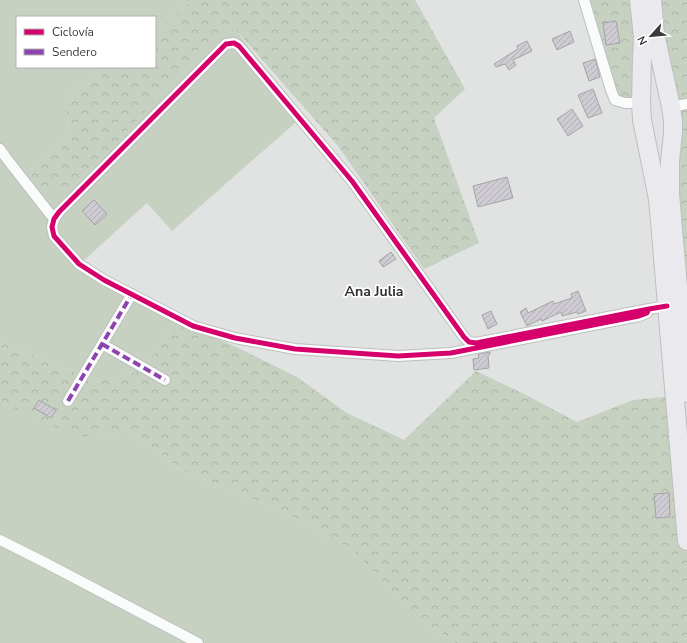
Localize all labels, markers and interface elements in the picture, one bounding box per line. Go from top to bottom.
legend [16,16,156,68]
north arrow [631,16,671,56]
text: Ciclovía [52,24,94,40]
text: N [634,33,651,47]
text: Sendero [52,44,97,60]
district label: Ana Julia [345,282,403,301]

